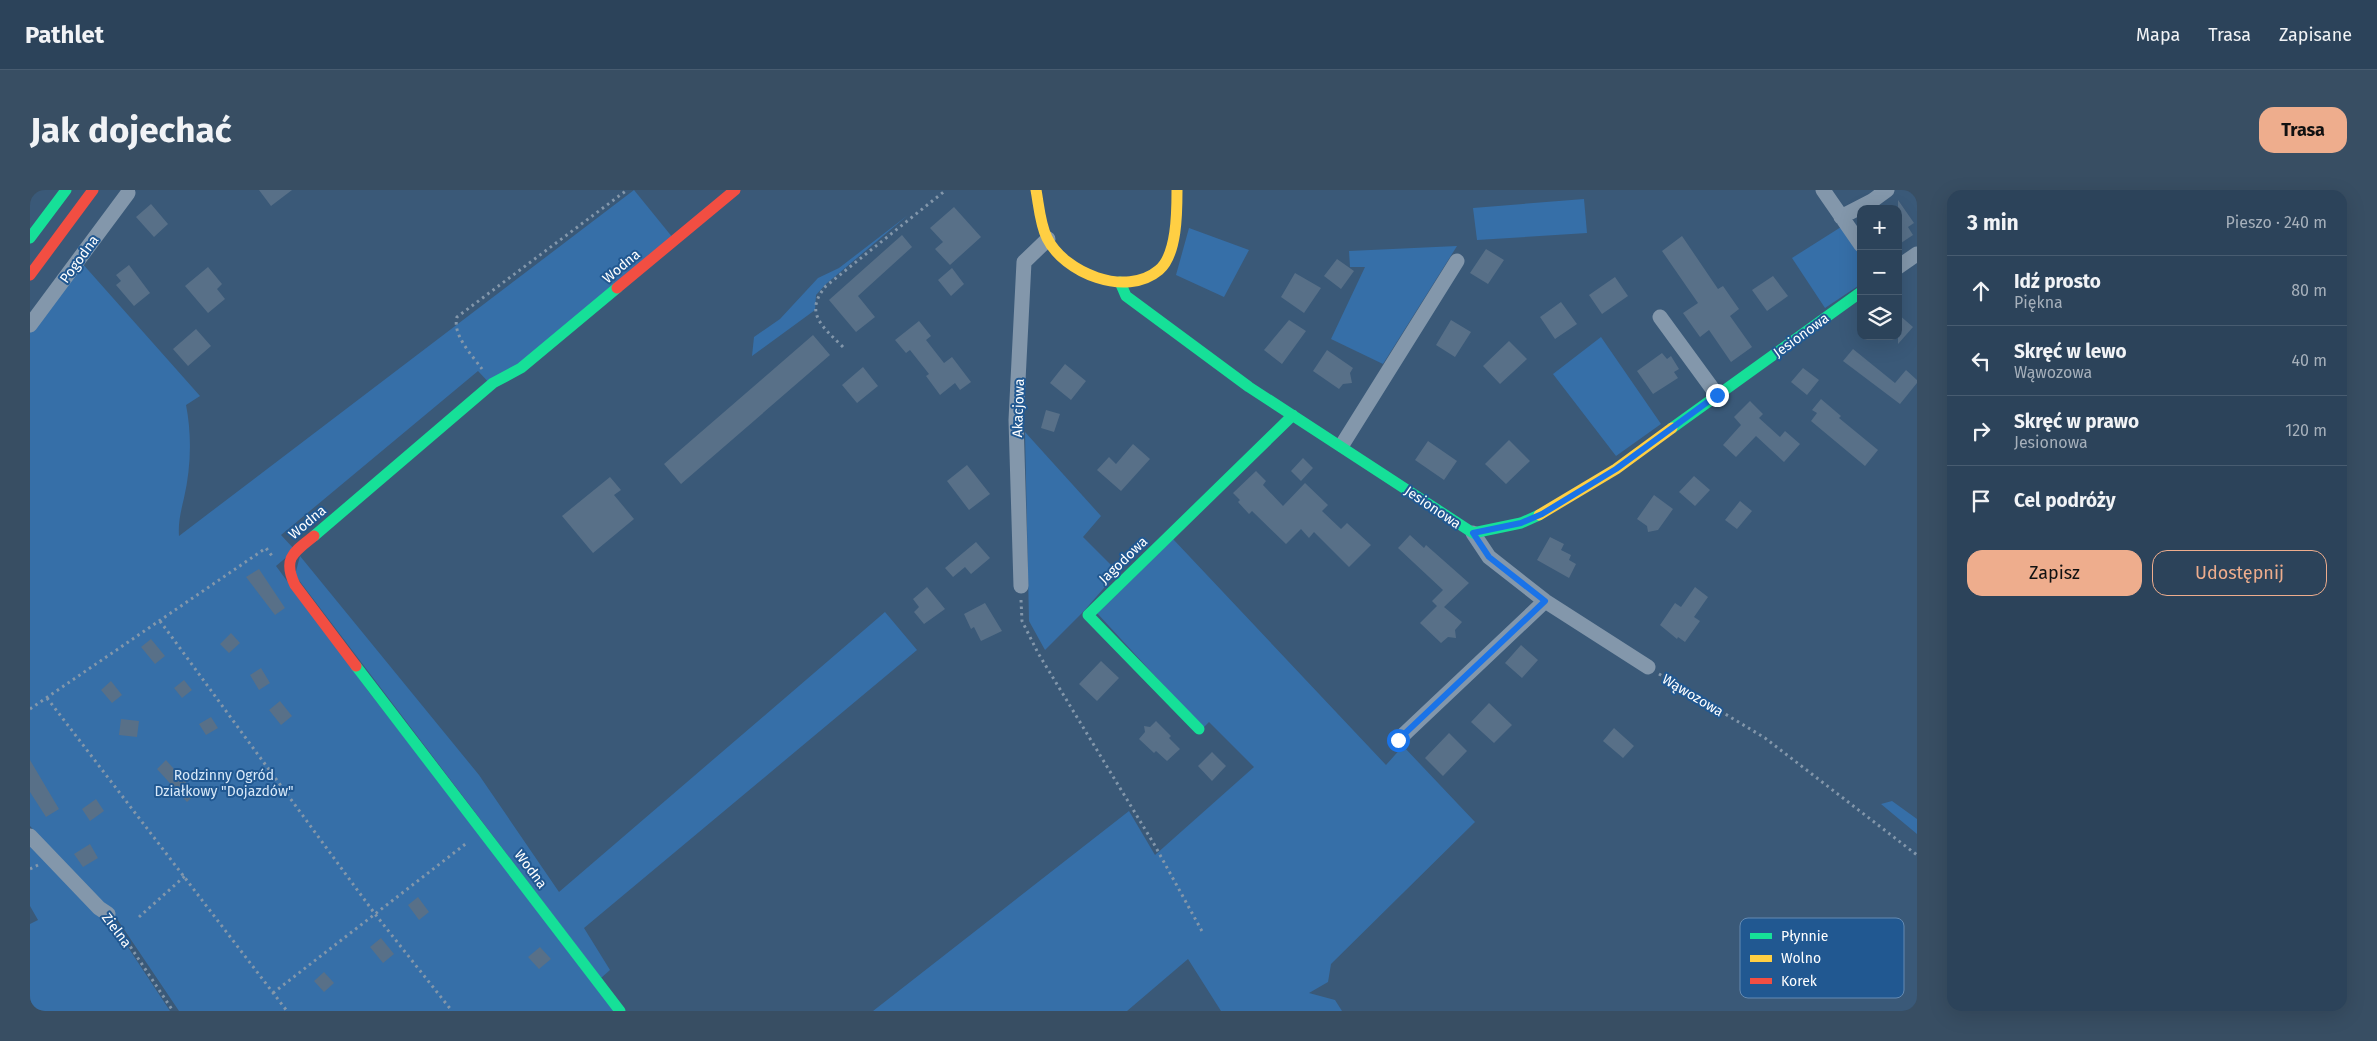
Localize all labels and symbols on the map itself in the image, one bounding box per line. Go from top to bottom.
street label: Pogodna [56,232,103,287]
street label: Wodna [599,246,644,287]
street label: Jesionowa [1770,310,1832,361]
street label: Akacjowa [1009,378,1028,438]
route end [1706,384,1729,407]
street label: Jesionowa [1401,482,1464,532]
street label: Wodna [285,502,330,543]
street label: Jagodowa [1095,533,1151,588]
street label: Wąwozowa [1659,671,1726,720]
route start [1387,729,1410,752]
park label: Rodzinny Ogród Działkowy "Dojazdów" [154,767,294,800]
street label: Wodna [511,847,551,892]
street label: Zielna [98,910,135,951]
legend [1740,918,1904,998]
text: Płynnie [1781,928,1828,945]
text: Wolno [1781,950,1821,967]
text: Korek [1781,973,1818,990]

